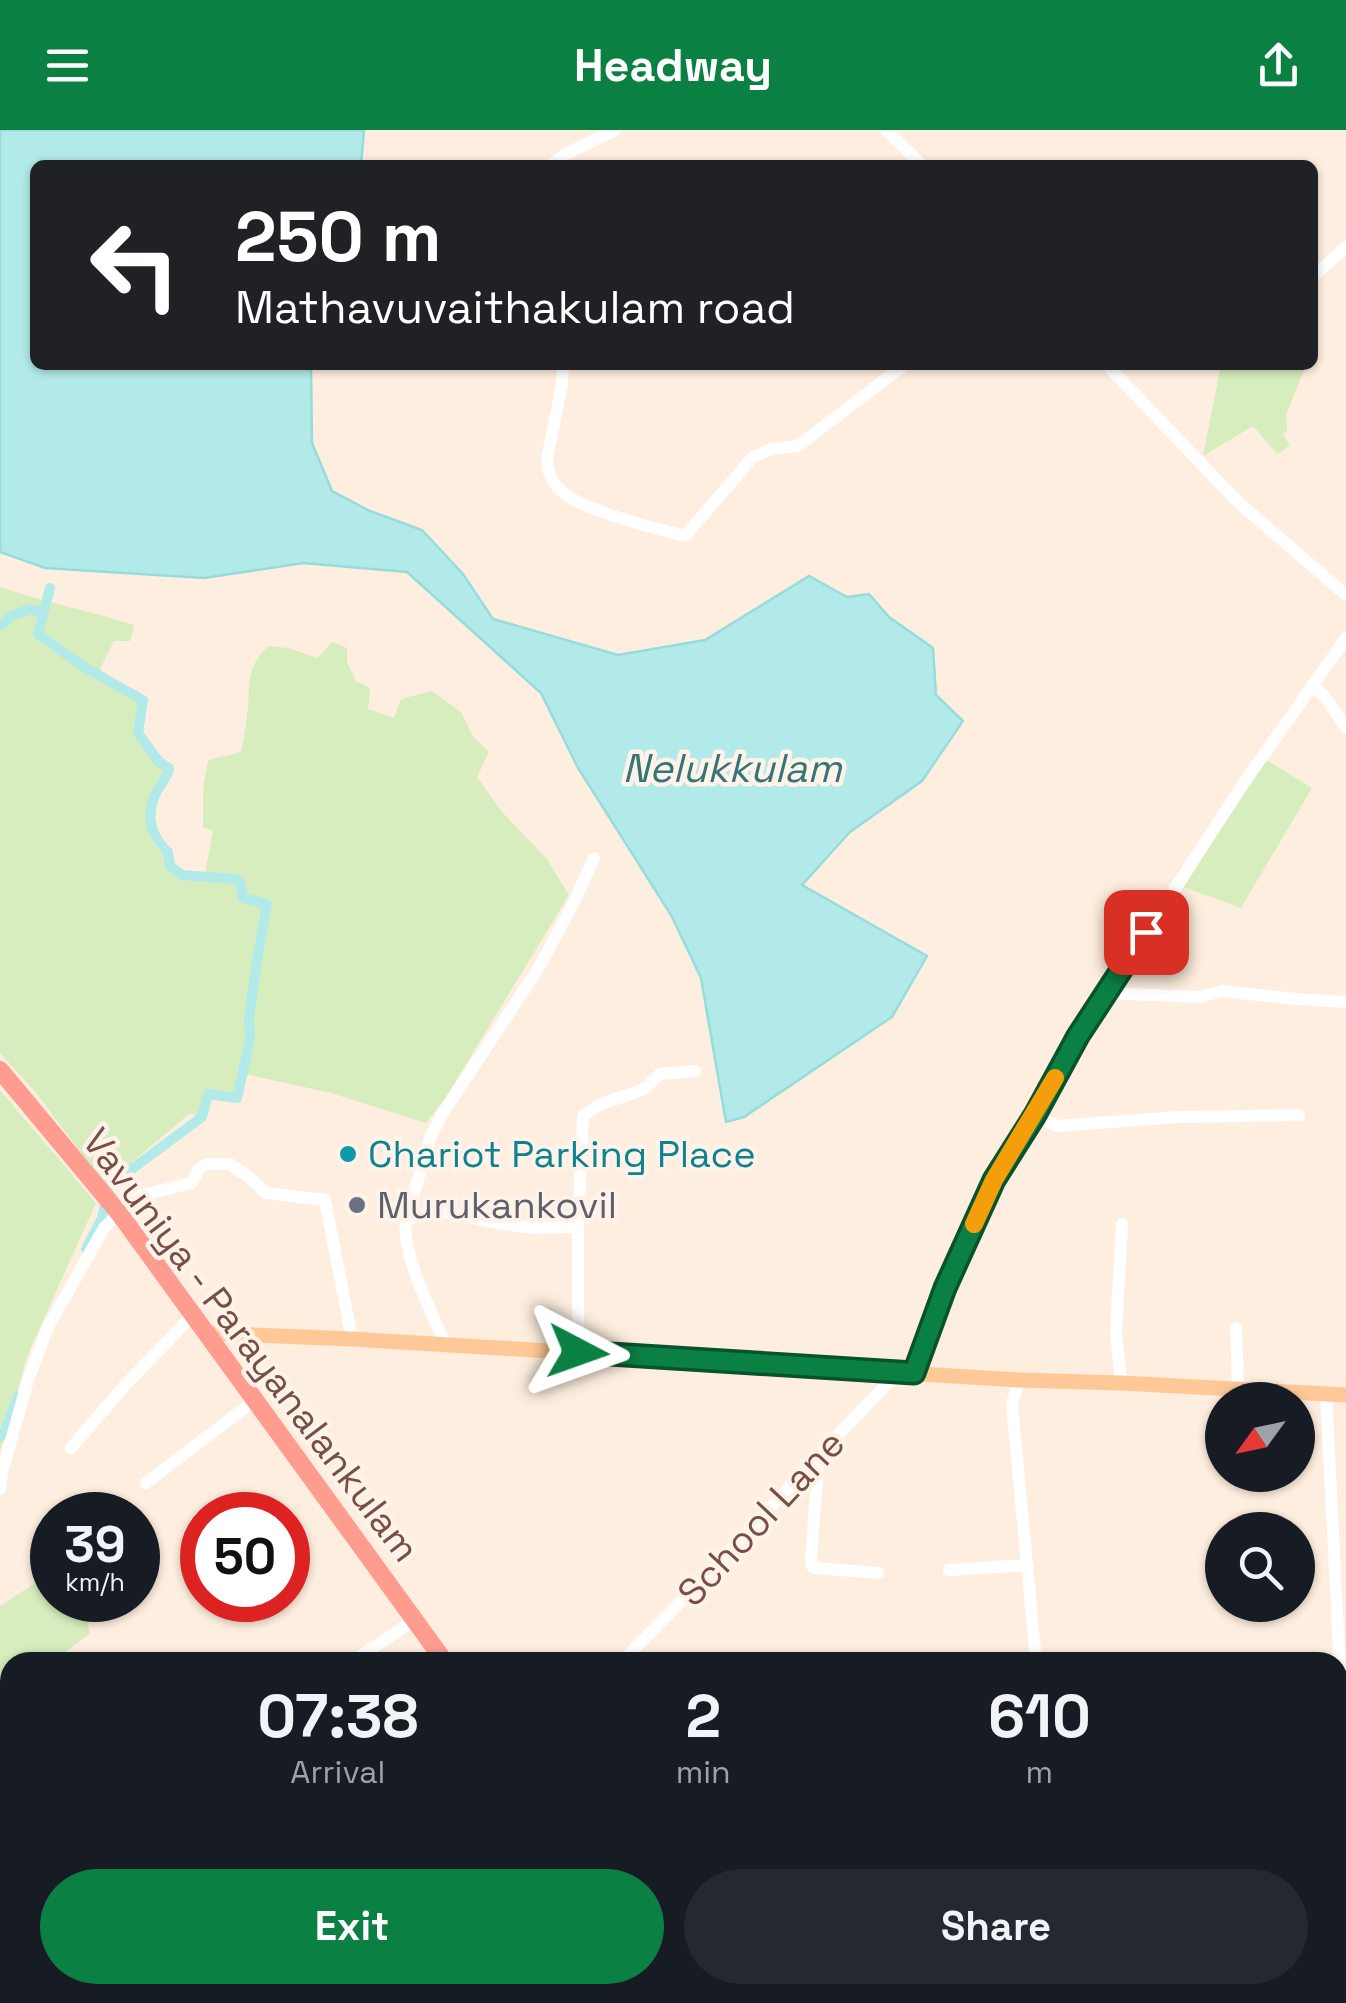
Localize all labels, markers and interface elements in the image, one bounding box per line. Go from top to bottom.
text: Headway [574,37,772,94]
icon: menu [40,38,95,93]
icon: share [1251,38,1306,93]
text: 250 m [235,192,442,281]
icon: left [70,200,200,330]
text: Mathavuvaithakulam road [235,279,795,336]
water label: Nelukkulam [622,743,843,794]
pin [1104,890,1189,975]
icon: arrive [1119,905,1174,960]
street label: Vavuniya - Parayanalankulam [72,1119,430,1571]
place label: Chariot Parking Place [368,1130,756,1178]
marker: Chariot Parking Place [337,1143,359,1165]
place label: Murukankovil [377,1181,617,1229]
marker: Murukankovil [346,1194,368,1216]
position arrow [526,1300,630,1404]
north arrow [1205,1382,1315,1492]
map controls [1205,1382,1315,1622]
street label: School Lane [667,1420,855,1616]
speed limit sign: 50 [180,1492,310,1622]
button: search [1205,1512,1315,1622]
text: 39 [64,1513,126,1577]
text: km/h [65,1566,125,1598]
text: 07:38 [257,1678,419,1755]
text: 2 [685,1678,721,1755]
text: 610 [988,1678,1091,1755]
text: Arrival [290,1752,385,1792]
text: min [676,1752,731,1792]
text: m [1026,1752,1053,1792]
button: Exit [40,1869,664,1984]
button: Share [684,1869,1308,1984]

